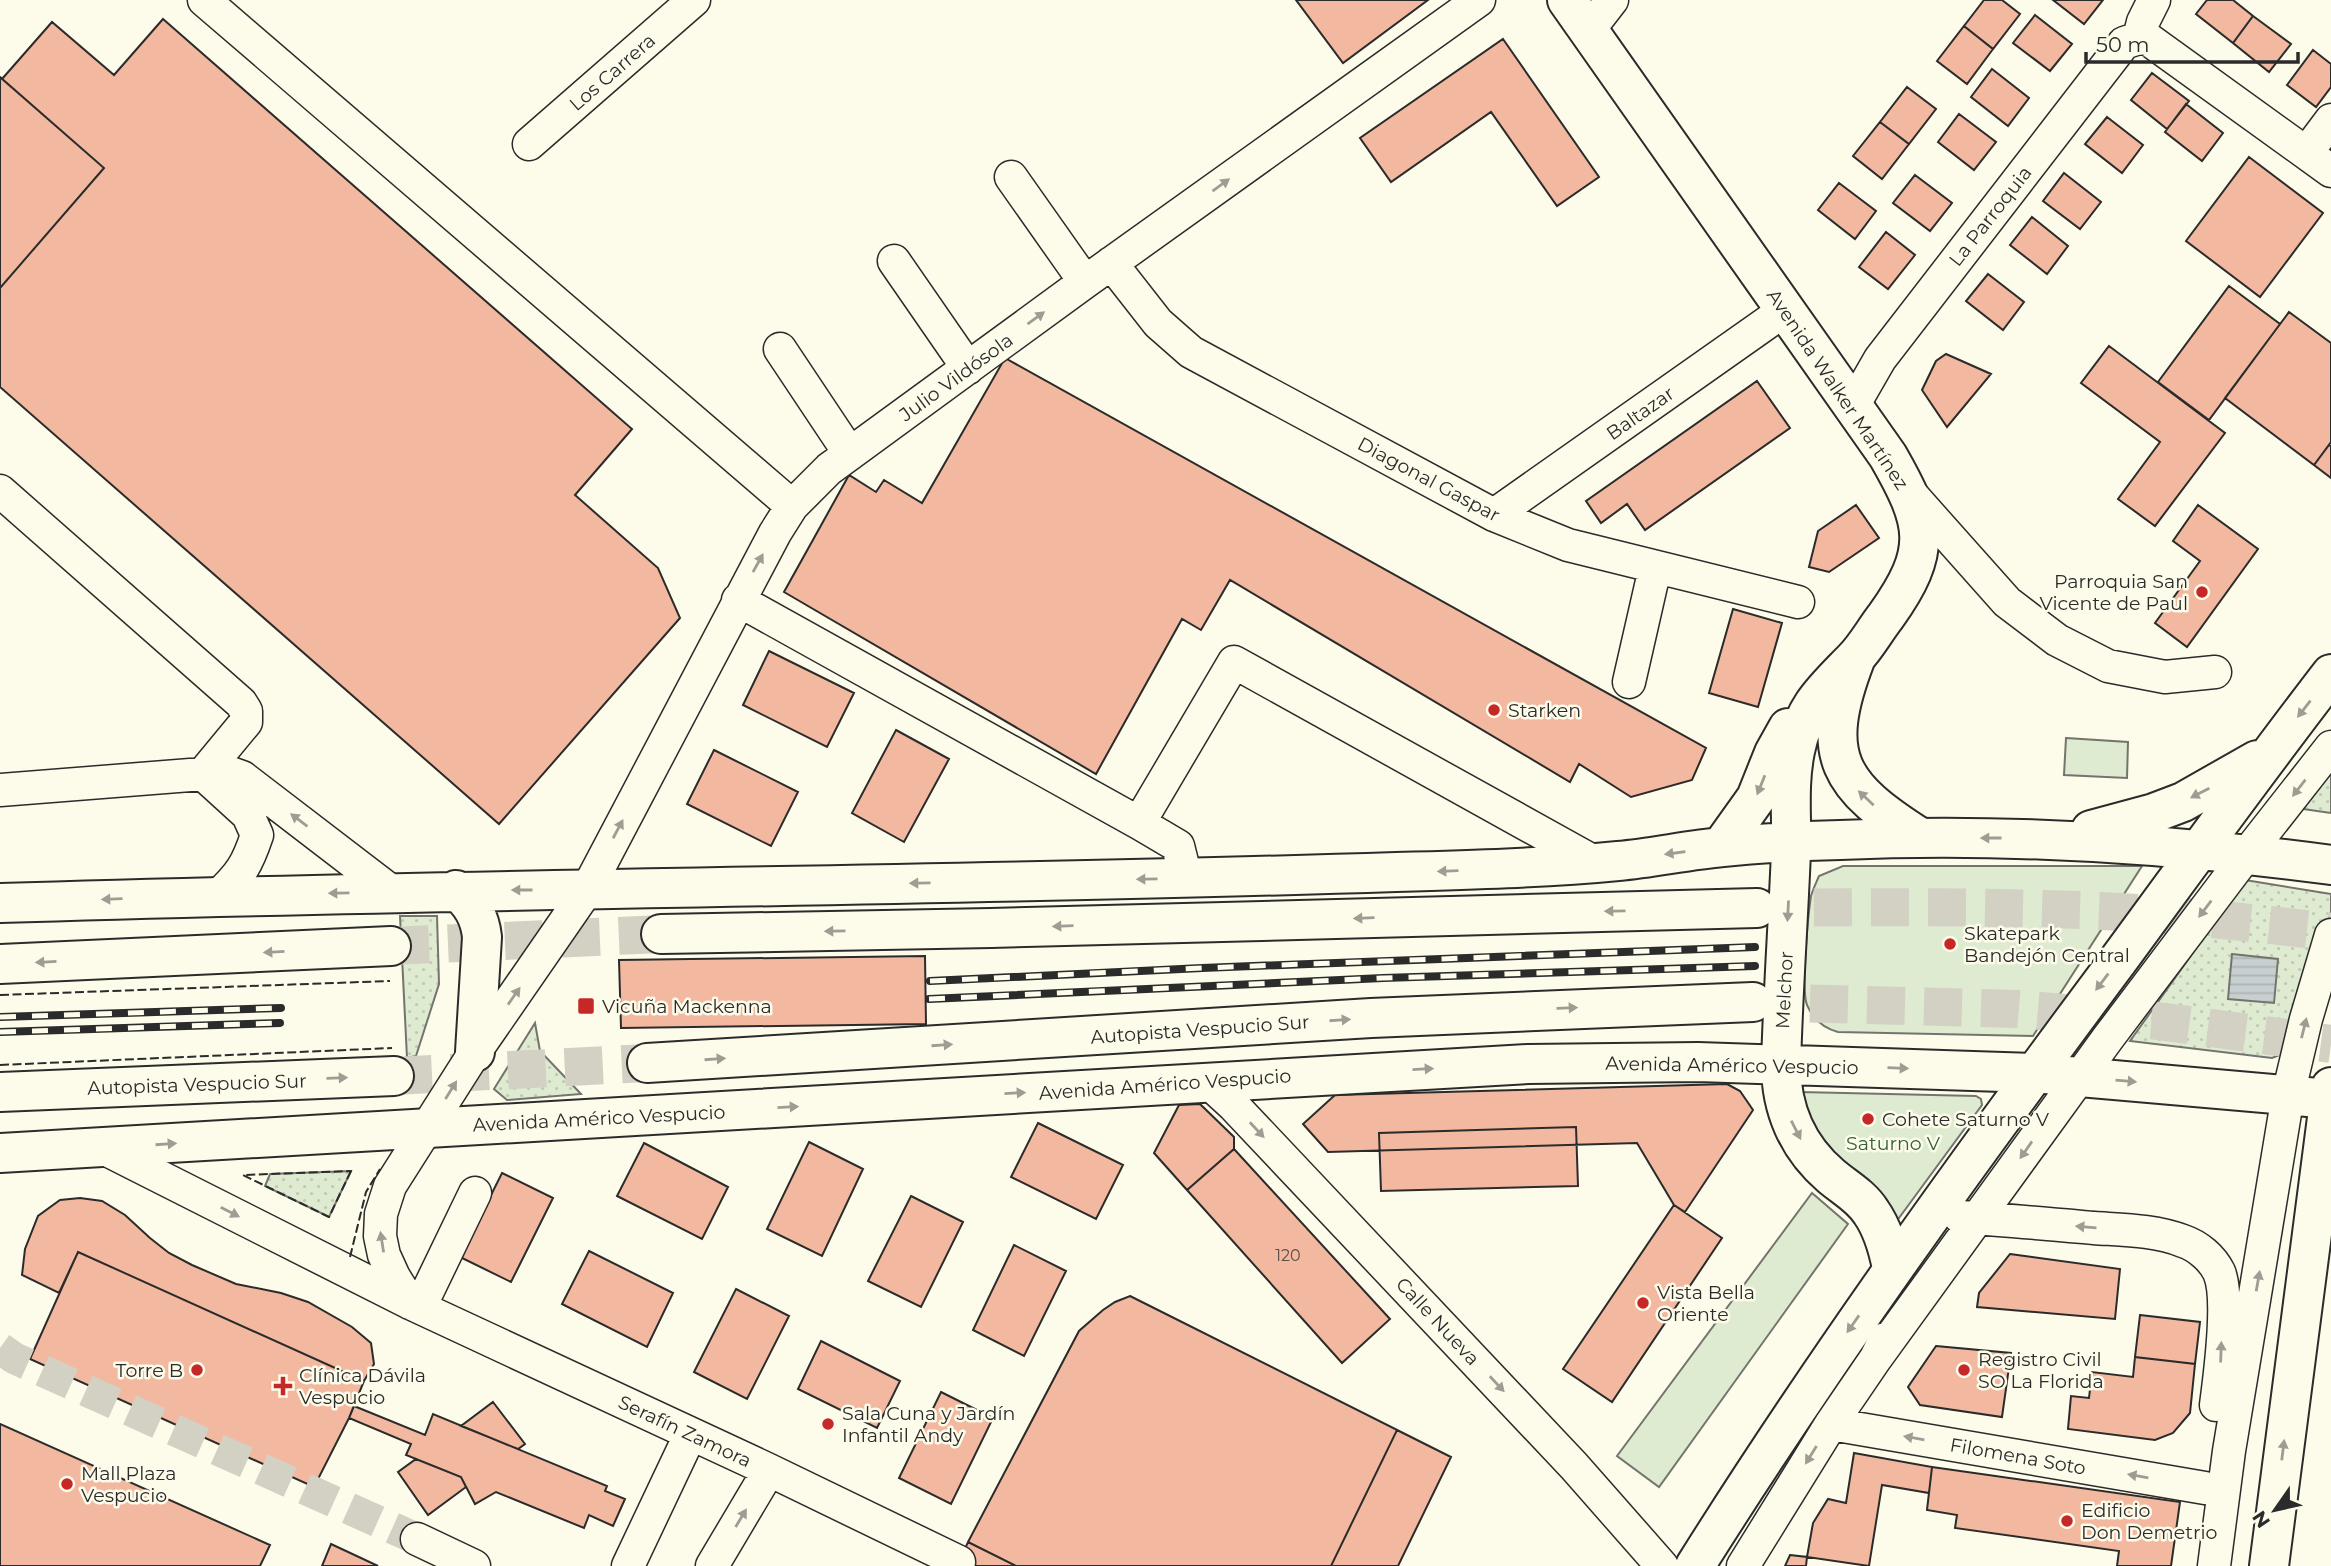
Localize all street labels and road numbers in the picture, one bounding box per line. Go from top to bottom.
street label: Los Carrera [565,29,660,116]
street label: La Parroquia [1944,162,2037,271]
street label: Avenida Walker Martínez [1762,285,1913,494]
street label: Julio Vildósola [894,328,1018,427]
street label: Baltazar [1602,382,1679,445]
street label: Diagonal Gaspar [1354,432,1504,527]
street label: Melchor [1771,951,1798,1029]
street label: Autopista Vespucio Sur [1090,1010,1310,1049]
street label: Avenida Américo Vespucio [1605,1052,1859,1079]
street label: Avenida Américo Vespucio [1038,1064,1292,1105]
street label: Autopista Vespucio Sur [87,1069,307,1100]
street label: Avenida Américo Vespucio [472,1100,726,1137]
street label: Calle Nueva [1391,1273,1484,1370]
street label: Serafín Zamora [615,1391,755,1472]
street label: Filomena Soto [1948,1433,2088,1480]

